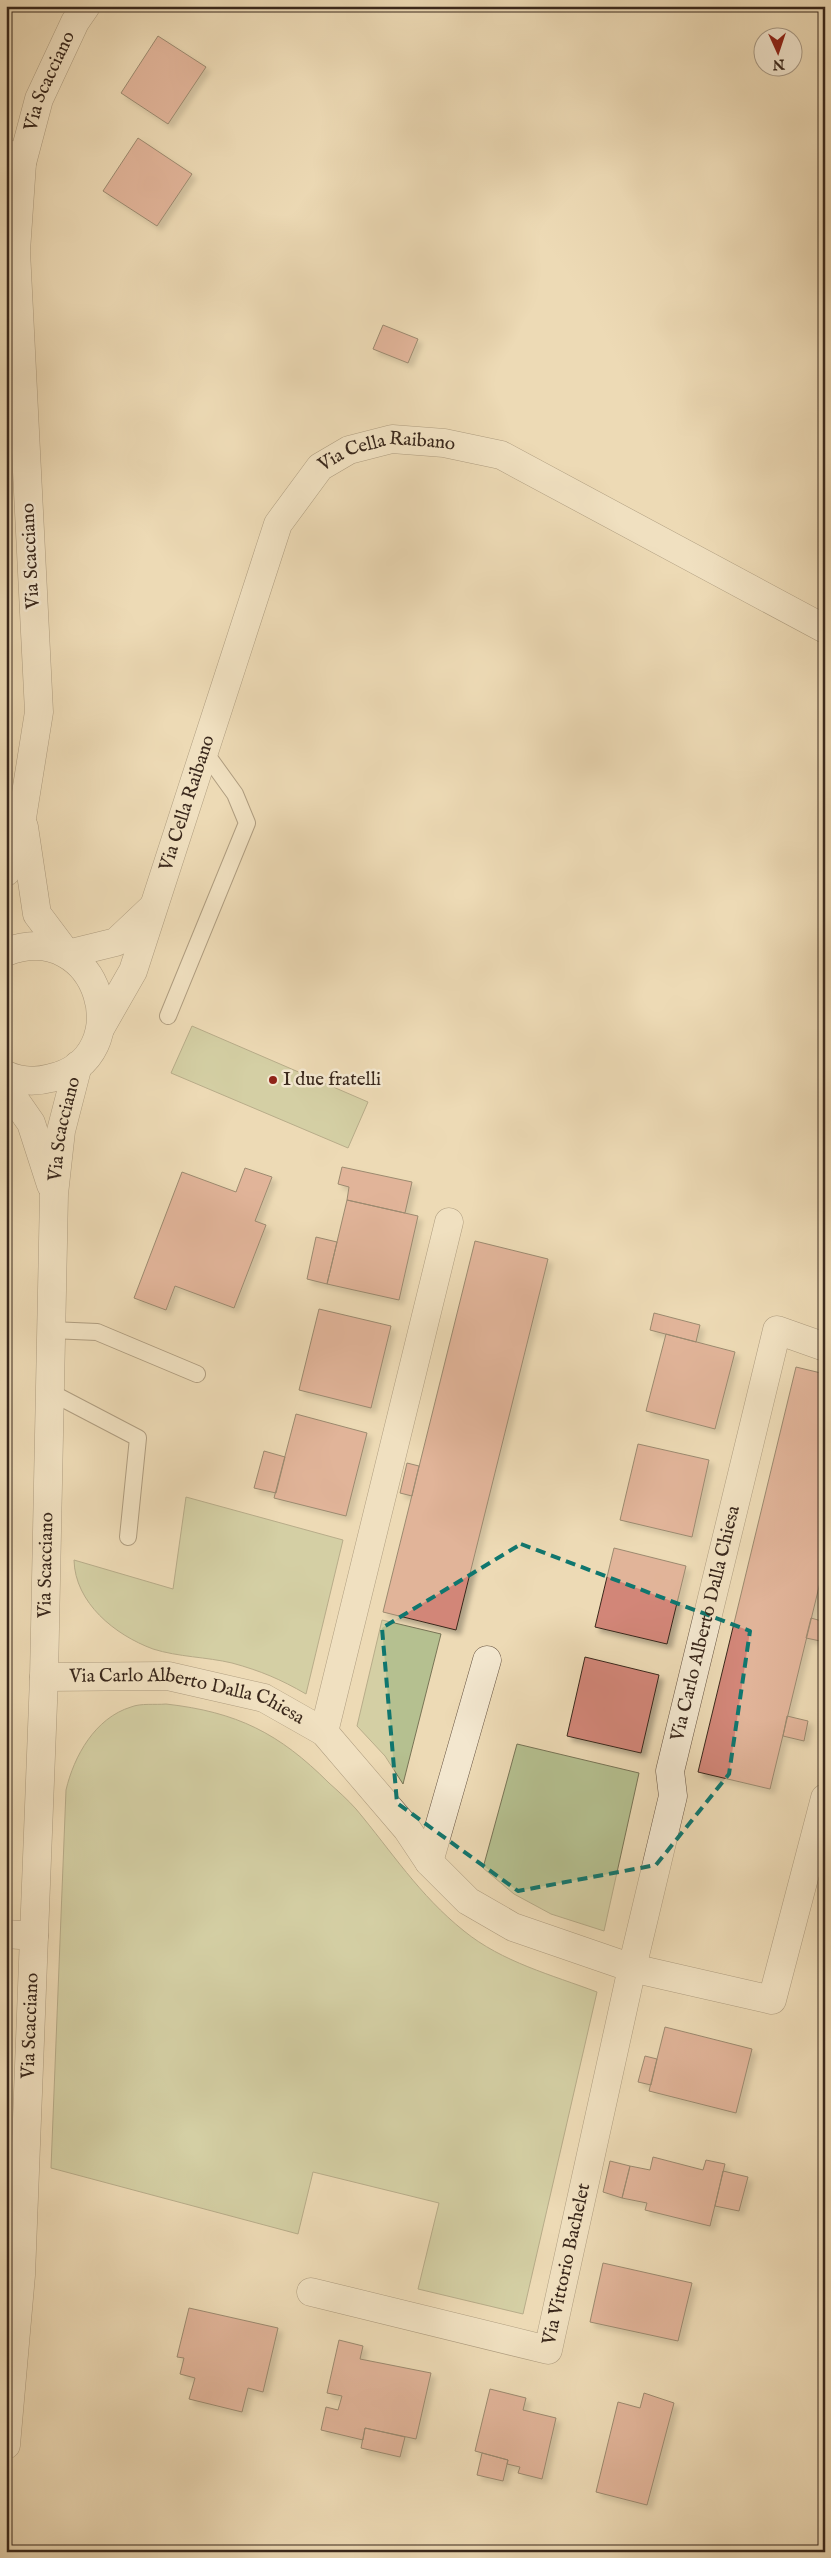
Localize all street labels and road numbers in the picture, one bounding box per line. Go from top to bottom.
street label: Via Scacciano [19,27,81,135]
street label: Via Cella Raibano [313,427,458,478]
street label: Via Scacciano [16,502,46,611]
street label: Via Cella Raibano [154,732,221,875]
street label: Via Scacciano [43,1074,86,1184]
street label: Via Carlo Alberto Dalla Chiesa [665,1502,746,1745]
street label: Via Scacciano [33,1512,59,1619]
street label: Via Carlo Alberto Dalla Chiesa [68,1664,309,1731]
street label: Via Scacciano [16,1972,45,2080]
street label: Via Vittorio Bachelet [537,2180,596,2348]

